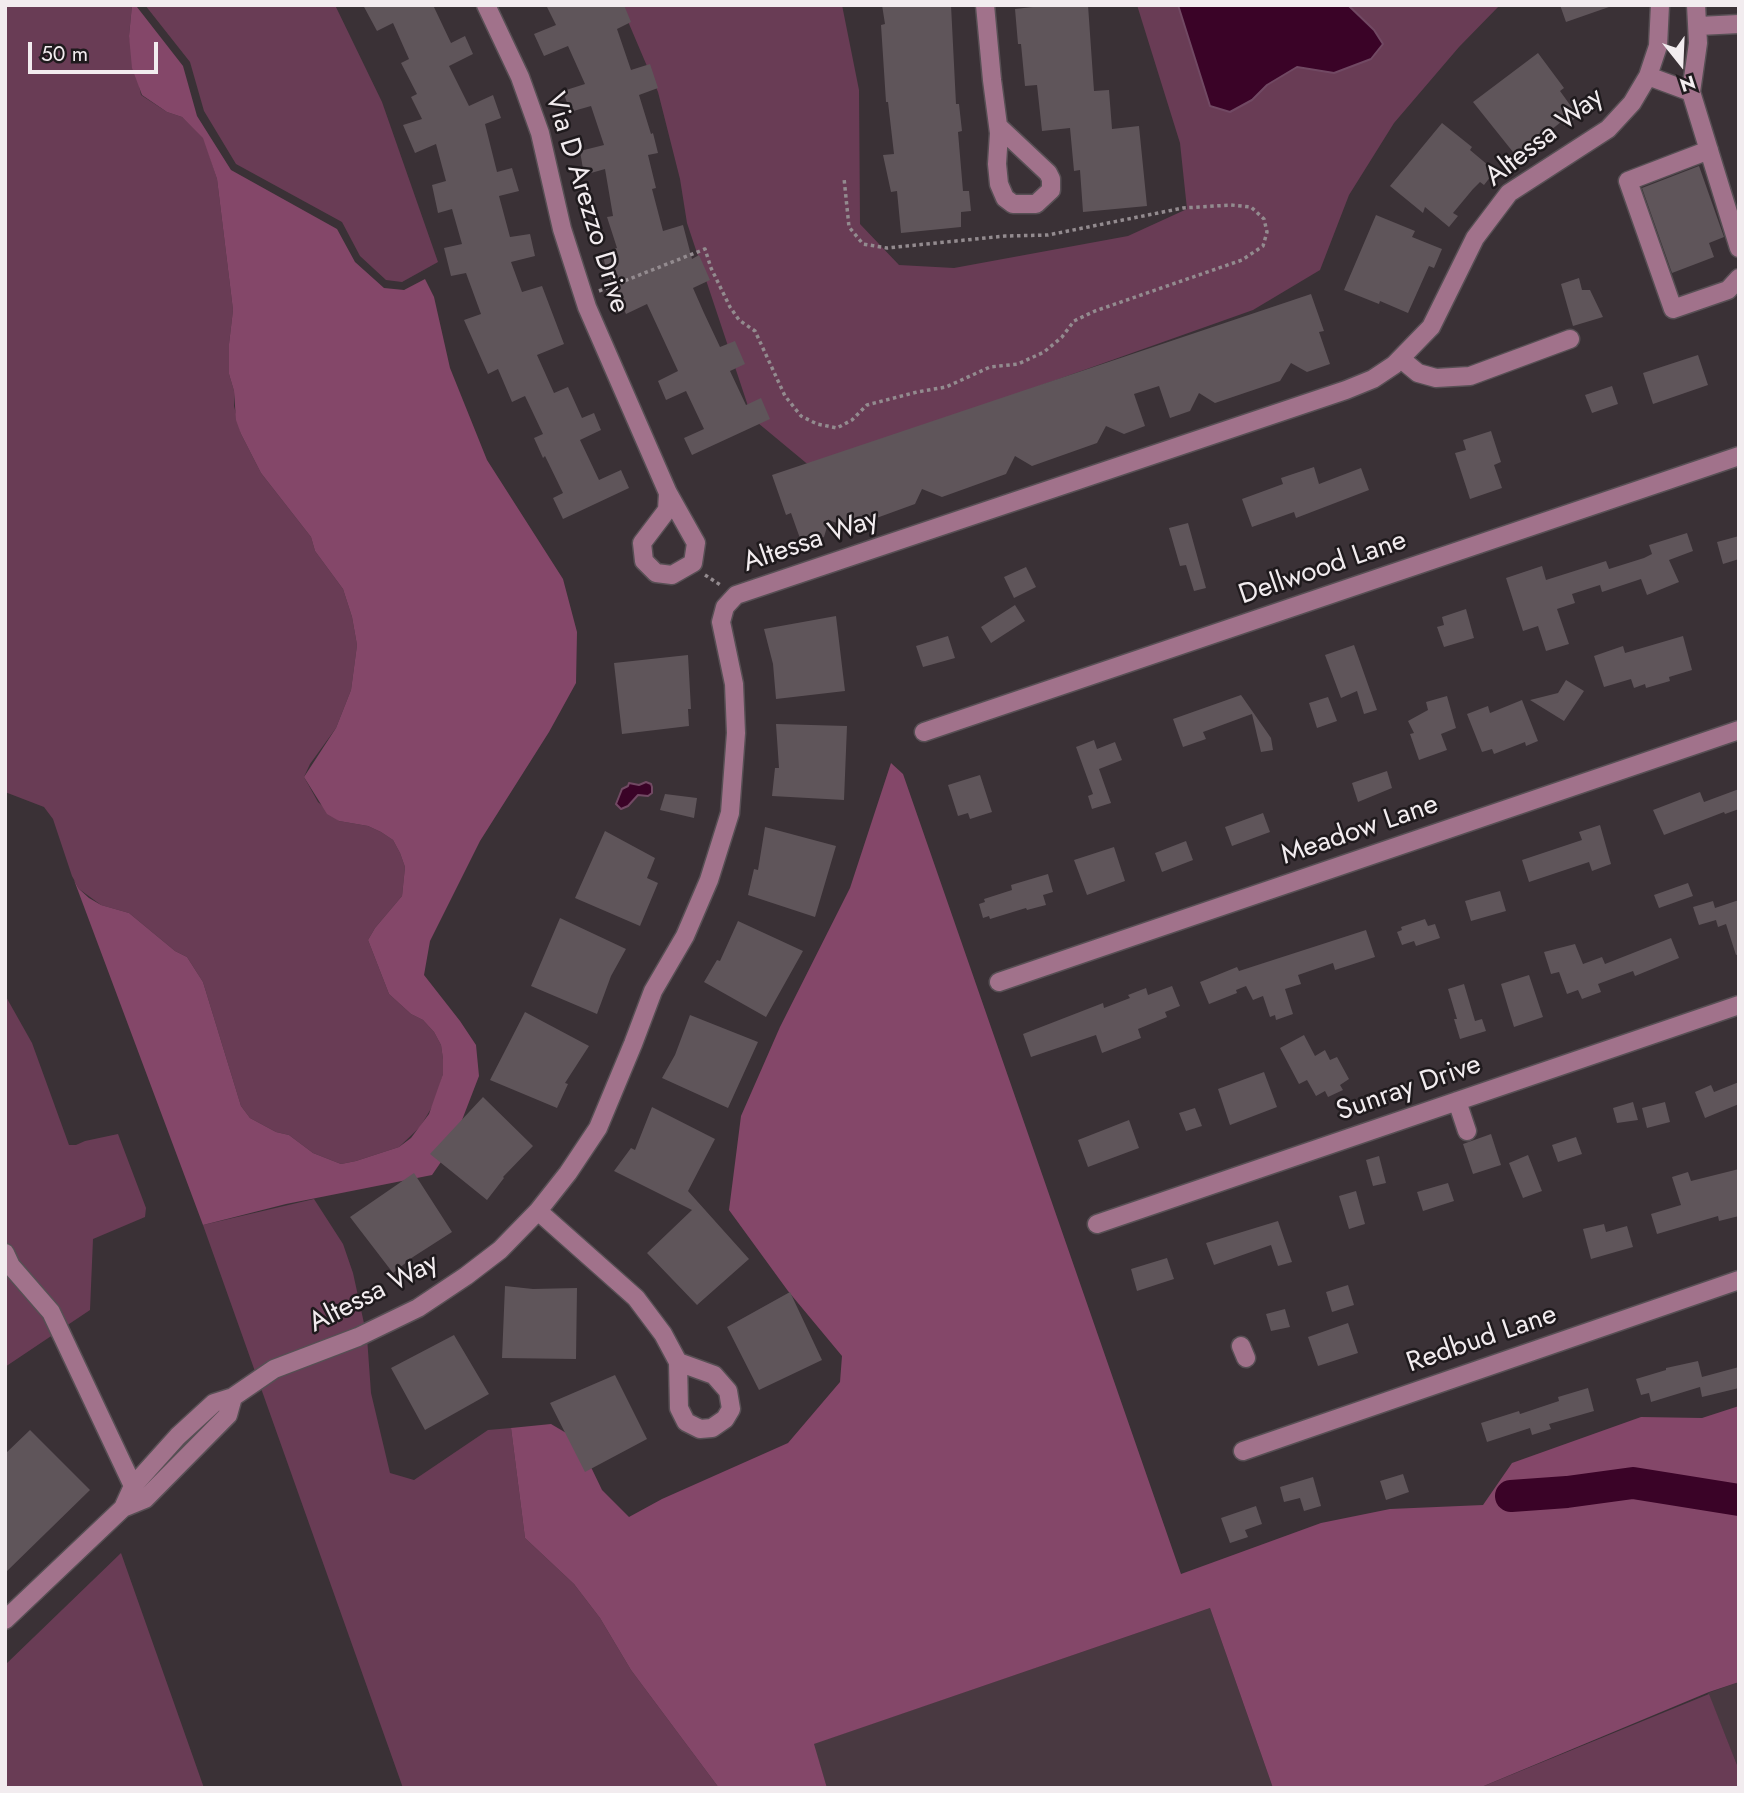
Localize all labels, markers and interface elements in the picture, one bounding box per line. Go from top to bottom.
scale bar [32,28,161,72]
north arrow [1646,28,1716,98]
text: 50 m [41,39,88,69]
text: N [1676,68,1699,99]
street label: Altessa Way [1479,81,1611,195]
street label: Via D Arezzo Drive [536,89,636,317]
street label: Altessa Way [739,503,883,581]
street label: Dellwood Lane [1235,525,1411,613]
street label: Meadow Lane [1277,788,1443,874]
street label: Sunray Drive [1332,1049,1486,1129]
street label: Altessa Way [304,1247,444,1341]
street label: Redbud Lane [1403,1299,1561,1381]

